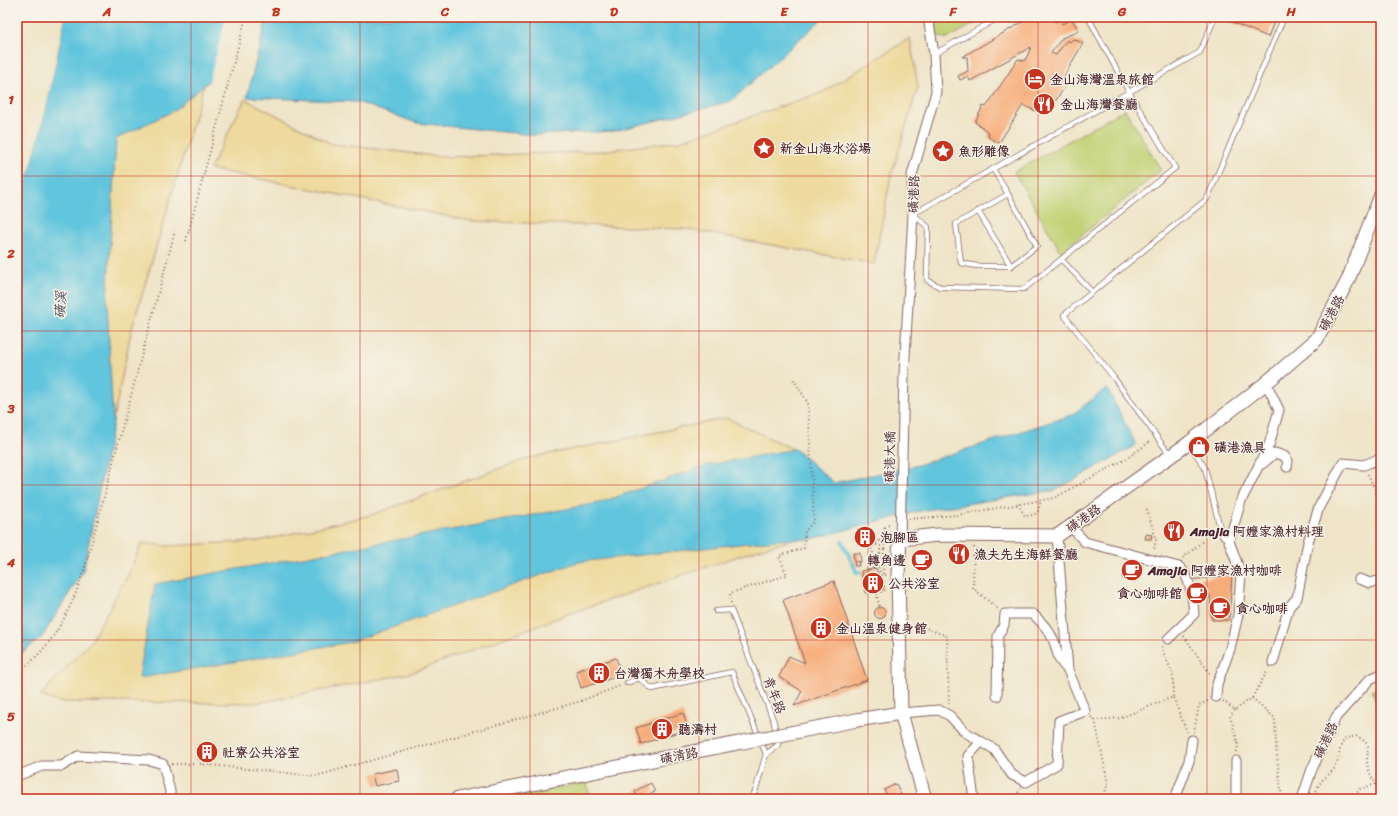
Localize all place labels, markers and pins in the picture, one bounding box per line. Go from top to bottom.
hotel icon: 金山海灣溫泉旅館 [1022,66,1048,92]
place label: 金山海灣溫泉旅館 [1050,68,1154,91]
restaurant icon: 金山海灣餐廳 [1031,91,1057,117]
place label: 金山海灣餐廳 [1060,93,1138,116]
place icon: 新金山海水浴場 [751,135,777,161]
place label: 新金山海水浴場 [780,137,871,160]
place icon: 魚形雕像 [930,138,956,164]
place label: 魚形雕像 [958,140,1010,163]
shop icon: 磺港漁具 [1186,434,1212,460]
place label: 磺港漁具 [1214,436,1266,459]
restaurant icon: Amajia 阿嬤家漁村料理 [1161,518,1187,544]
place label: Amajia 阿嬤家漁村料理 [1189,520,1324,543]
building icon: 泡腳區 [852,524,878,550]
place label: 泡腳區 [880,526,919,549]
restaurant icon: 漁夫先生海鮮餐廳 [946,541,972,567]
place label: 漁夫先生海鮮餐廳 [974,543,1078,566]
cafe icon: 轉角邊 [909,547,935,573]
place label: 轉角邊 [867,549,906,572]
cafe icon: Amajia 阿嬤家漁村咖啡 [1119,557,1145,583]
place label: Amajia 阿嬤家漁村咖啡 [1147,559,1282,582]
building icon: 公共浴室 [860,570,886,596]
place label: 公共浴室 [888,572,940,595]
cafe icon: 貪心咖啡館 [1184,580,1210,606]
place label: 貪心咖啡館 [1117,582,1182,605]
cafe icon: 貪心咖啡 [1207,595,1233,621]
place label: 貪心咖啡 [1236,597,1288,620]
building icon: 金山溫泉健身館 [808,615,834,641]
place label: 金山溫泉健身館 [836,617,927,640]
building icon: 台灣獨木舟學校 [586,660,612,686]
place label: 台灣獨木舟學校 [614,662,705,685]
building icon: 聽濤村 [649,716,675,742]
place label: 聽濤村 [678,718,717,741]
building icon: 社寮公共浴室 [194,739,220,765]
place label: 社寮公共浴室 [222,741,300,764]

